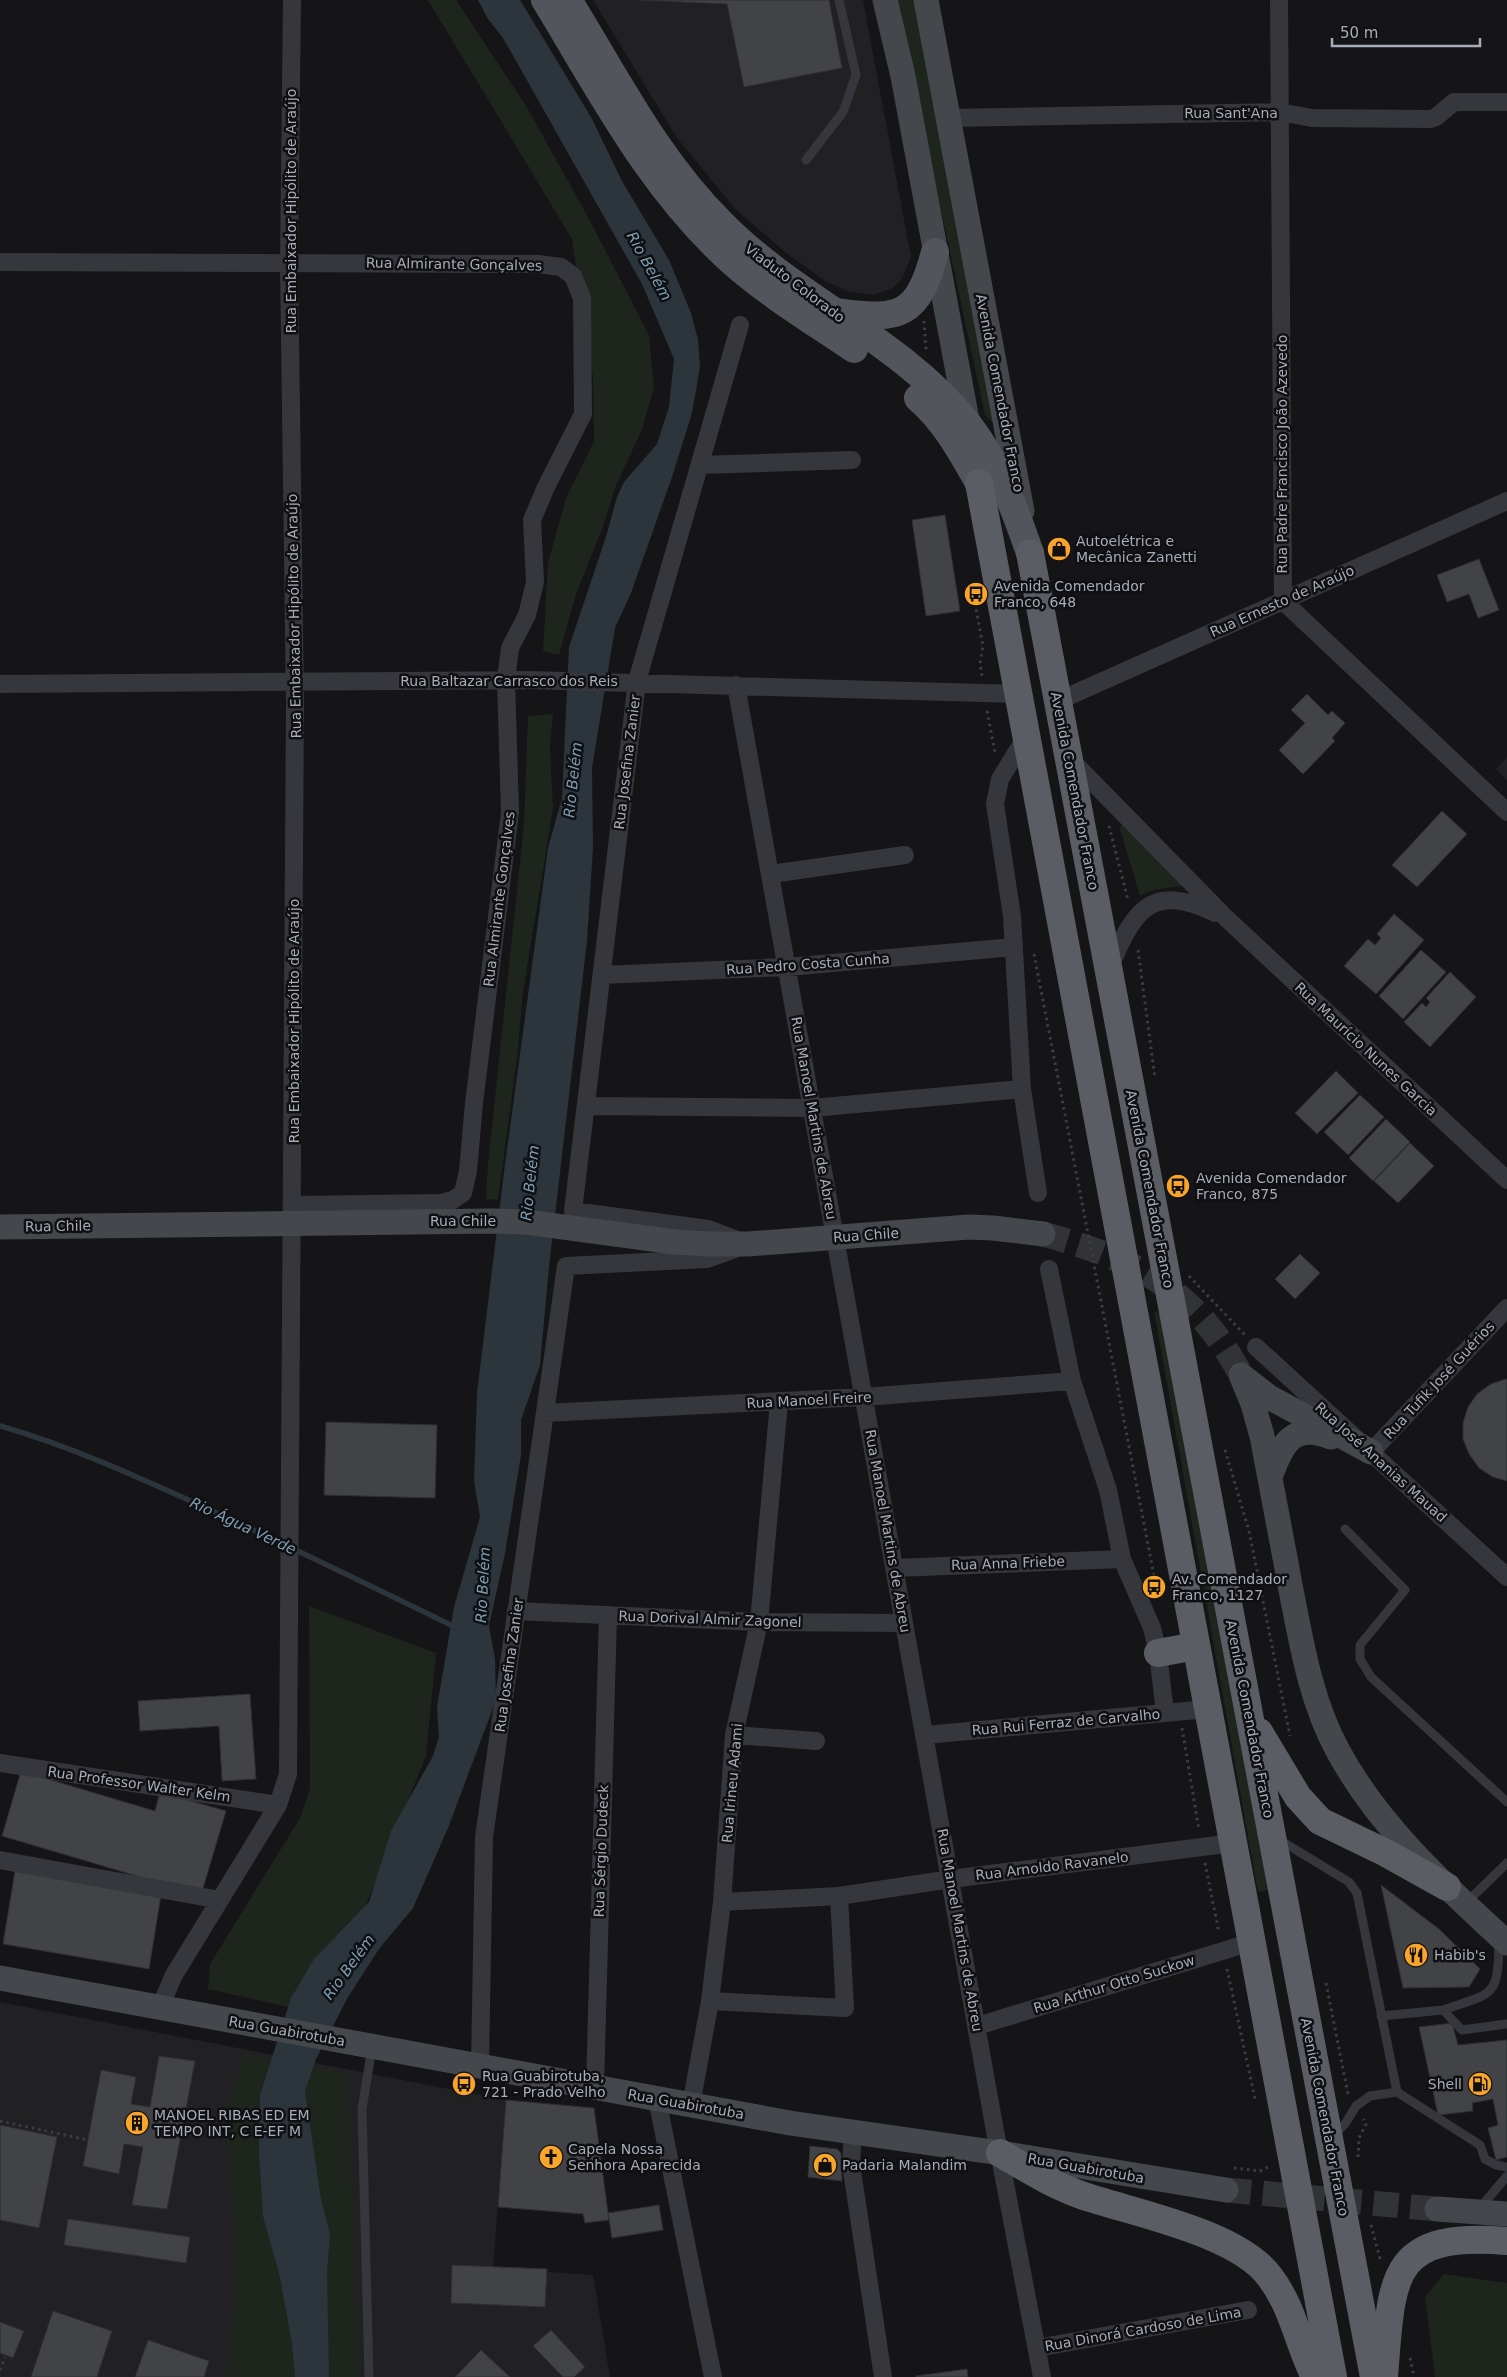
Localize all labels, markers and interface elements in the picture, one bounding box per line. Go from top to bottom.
scale bar [1332,15,1480,47]
text: 50 m [1340,24,1378,42]
street label: Rua Embaixador Hipólito de Araújo [283,89,299,333]
street label: Rua Sant'Ana [1184,105,1278,121]
water label: Rio Belém [623,228,675,304]
street label: Viaduto Colorado [742,240,848,326]
street label: Rua Almirante Gonçalves [366,254,542,274]
street label: Avenida Comendador Franco [973,293,1027,493]
street label: Rua Padre Francisco João Azevedo [1274,335,1290,573]
street label: Rua Embaixador Hipólito de Araújo [284,494,304,738]
place label: Autoelétrica e Mecânica Zanetti [1076,533,1197,565]
shop icon: Autoelétrica e Mecânica Zanetti [1046,536,1072,562]
street label: Rua Ernesto de Araújo [1208,562,1356,640]
place label: Avenida Comendador Franco, 648 [994,578,1145,610]
bus stop icon: Avenida Comendador Franco, 648 [963,581,989,607]
street label: Rua Baltazar Carrasco dos Reis [400,673,618,689]
street label: Avenida Comendador Franco [1048,691,1102,891]
street label: Rua Josefina Zanier [611,693,643,830]
water label: Rio Belém [560,741,586,819]
street label: Rua Almirante Gonçalves [480,810,518,988]
street label: Rua Embaixador Hipólito de Araújo [286,899,302,1143]
street label: Rua Pedro Costa Cunha [726,950,890,978]
street label: Rua Maurício Nunes Garcia [1292,979,1440,1119]
street label: Rua Manoel Martins de Abreu [788,1015,840,1221]
street label: Avenida Comendador Franco [1123,1089,1177,1289]
water label: Rio Belém [517,1144,543,1222]
place label: Avenida Comendador Franco, 875 [1196,1170,1347,1202]
bus stop icon: Avenida Comendador Franco, 875 [1165,1173,1191,1199]
street label: Rua Chile [430,1213,496,1229]
street label: Rua Chile [25,1217,91,1235]
street label: Rua Chile [832,1225,900,1245]
street label: Rua Tufik José Guérios [1380,1318,1498,1442]
street label: Rua Manoel Freire [746,1389,872,1411]
street label: Rua José Ananias Mauad [1312,1399,1450,1525]
street label: Rua Manoel Martins de Abreu [862,1428,914,1634]
water label: Rio Água Verde [187,1493,299,1559]
water label: Rio Belém [472,1547,494,1623]
street label: Rua Anna Friebe [951,1553,1065,1573]
place label: Av. Comendador Franco, 1127 [1172,1571,1287,1603]
bus stop icon: Av. Comendador Franco, 1127 [1141,1574,1167,1600]
street label: Rua Josefina Zanier [492,1596,526,1733]
street label: Rua Dorival Almir Zagonel [618,1608,802,1630]
street label: Avenida Comendador Franco [1223,1619,1277,1819]
street label: Rua Rui Ferraz de Carvalho [971,1706,1161,1738]
street label: Rua Irineu Adami [719,1723,745,1843]
street label: Rua Professor Walter Kelm [47,1763,231,1805]
street label: Rua Sérgio Dudeck [591,1783,611,1918]
street label: Rua Manoel Martins de Abreu [934,1827,986,2033]
street label: Rua Arnoldo Ravanelo [975,1849,1129,1883]
water label: Rio Belém [319,1931,379,2003]
restaurant icon: Habib's [1403,1942,1429,1968]
place label: Habib's [1434,1947,1486,1963]
street label: Rua Arthur Otto Suckow [1031,1952,1197,2016]
street label: Rua Guabirotuba [228,2013,346,2049]
street label: Avenida Comendador Franco [1298,2017,1352,2217]
place label: Rua Guabirotuba, 721 - Prado Velho [482,2068,606,2100]
bus stop icon: Rua Guabirotuba, 721 - Prado Velho [451,2071,477,2097]
fuel station icon: Shell [1467,2071,1493,2097]
place label: Shell [1428,2076,1462,2092]
street label: Rua Guabirotuba [627,2086,745,2122]
place label: MANOEL RIBAS ED EM TEMPO INT, C E-EF M [153,2107,310,2139]
building icon: MANOEL RIBAS ED EM TEMPO INT, C E-EF M [124,2110,150,2136]
place label: Capela Nossa Senhora Aparecida [568,2141,701,2173]
church icon: Capela Nossa Senhora Aparecida [538,2144,564,2170]
street label: Rua Guabirotuba [1027,2150,1145,2186]
shop icon: Padaria Malandim [812,2152,838,2178]
place label: Padaria Malandim [842,2157,967,2173]
street label: Rua Dinorá Cardoso de Lima [1043,2304,1243,2354]

